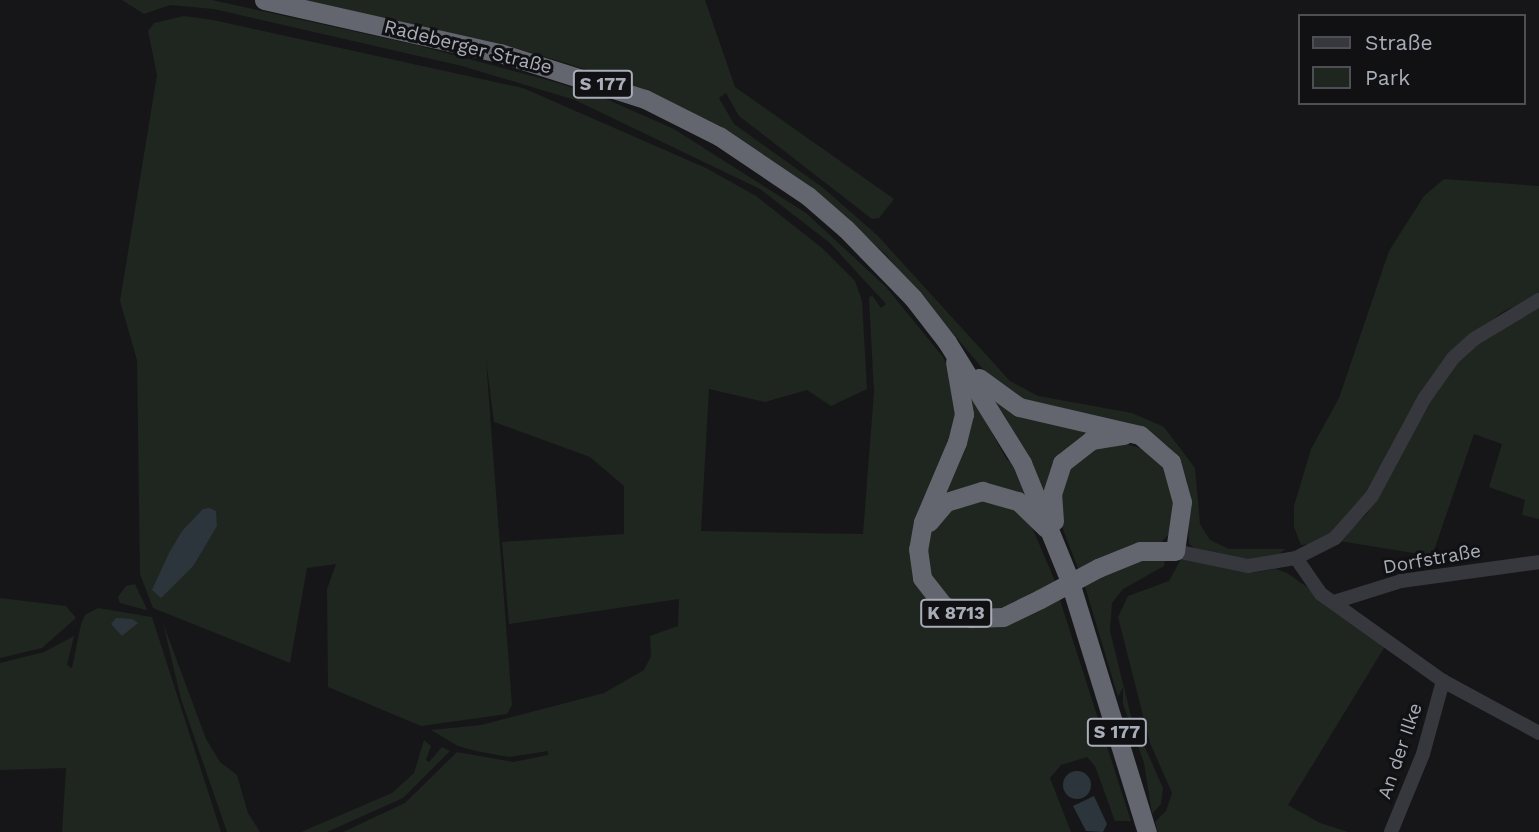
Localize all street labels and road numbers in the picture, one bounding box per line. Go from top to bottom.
street label: Radeberger Straße [381,15,555,79]
road number: S 177 [572,70,634,98]
street label: Dorfstraße [1381,539,1483,579]
road number: K 8713 [919,598,993,628]
street label: An der Ilke [1373,700,1427,802]
road number: S 177 [1086,718,1148,746]

